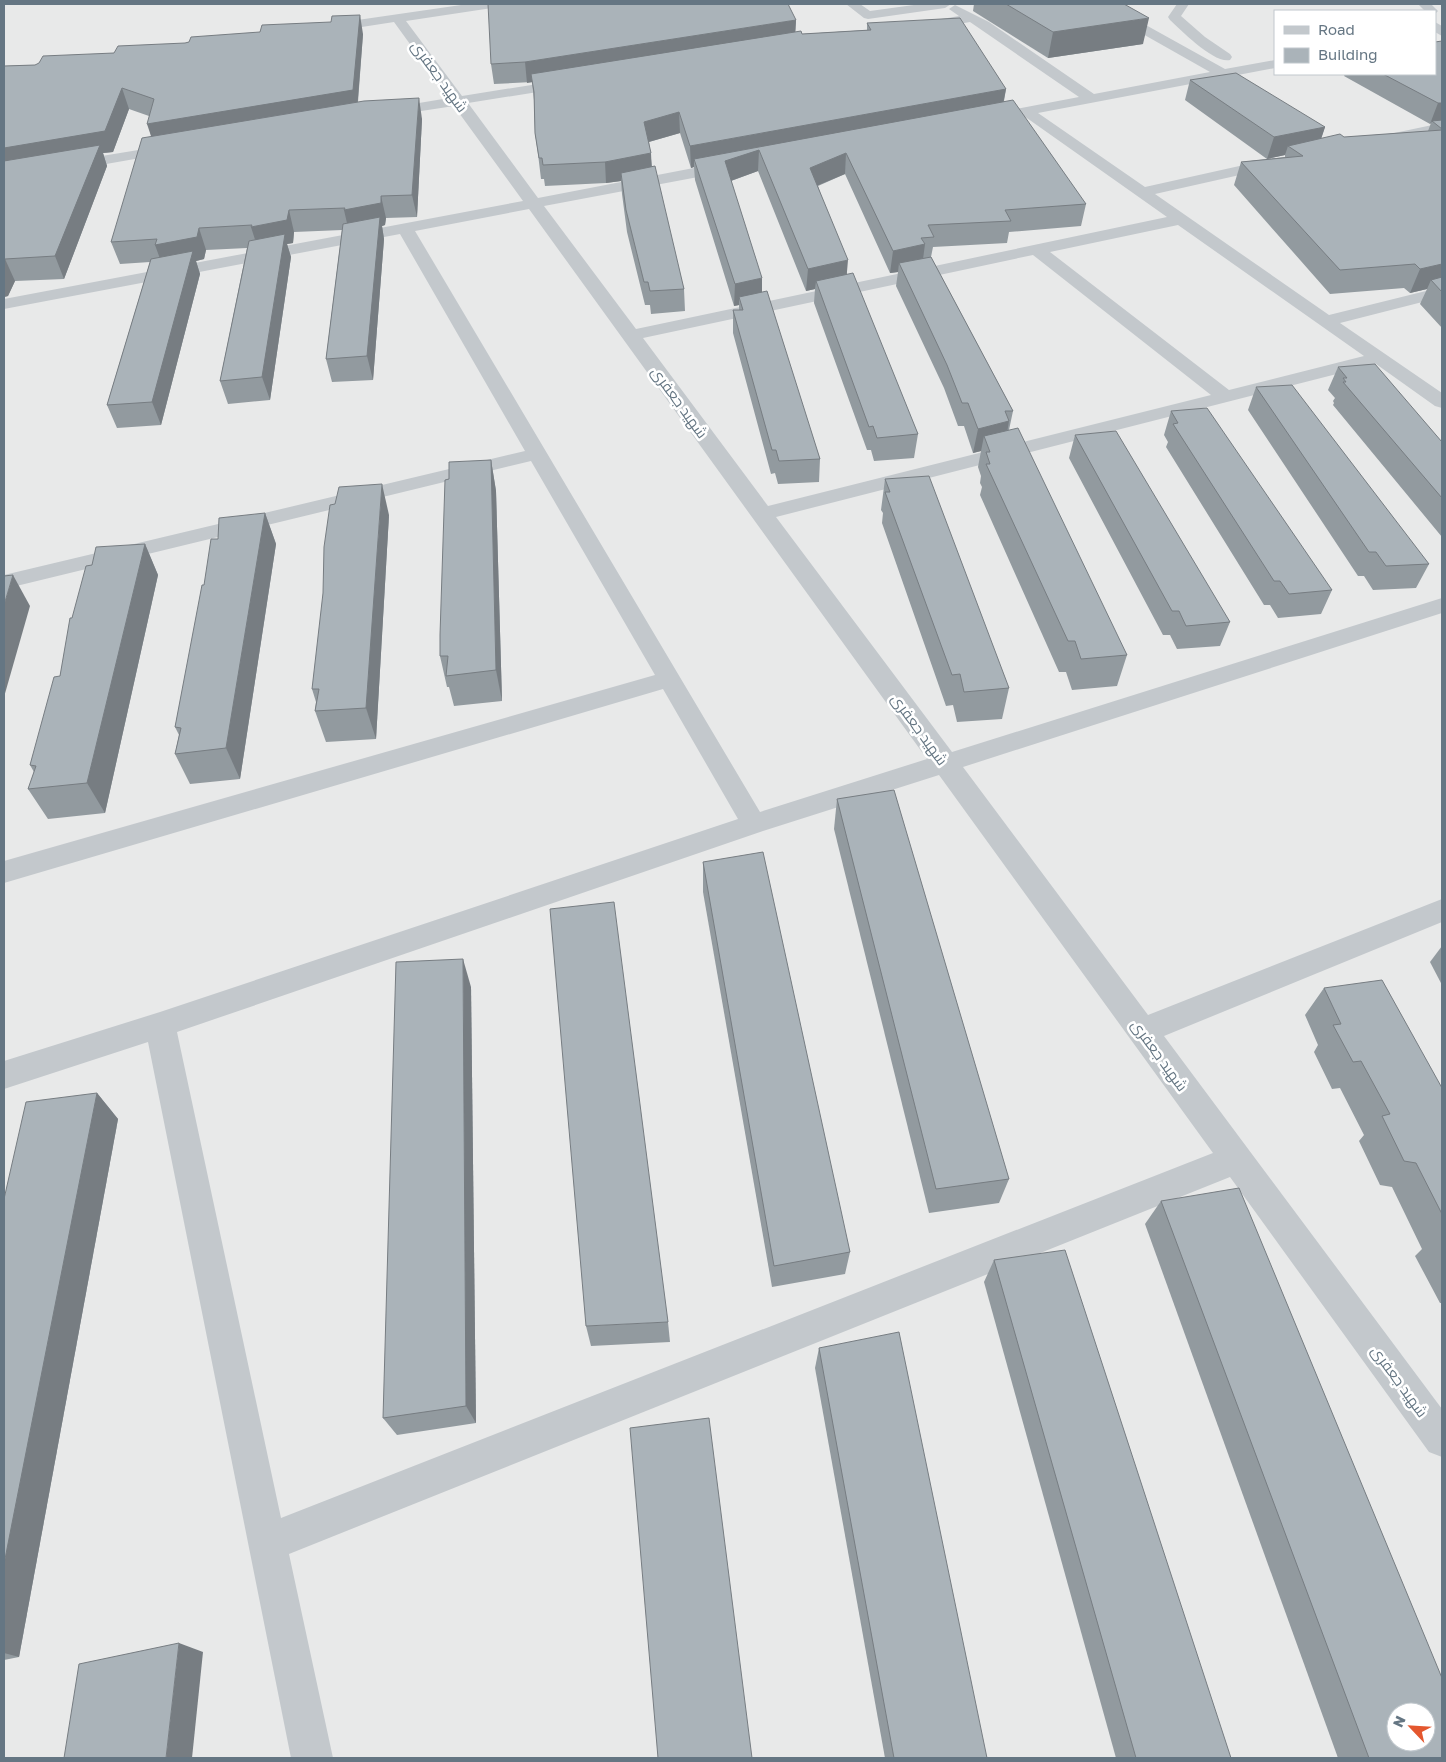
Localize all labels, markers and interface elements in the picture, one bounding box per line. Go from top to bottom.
legend [1274,10,1436,75]
text: Road [1318,20,1355,38]
street label: شهید جعفری [406,37,472,116]
text: Building [1318,45,1378,63]
street label: شهید جعفری [646,363,712,442]
street label: شهید جعفری [886,690,952,769]
street label: شهید جعفری [1126,1016,1192,1095]
street label: شهید جعفری [1366,1342,1432,1421]
north arrow [1386,1702,1436,1752]
text: N [1389,1713,1409,1730]

